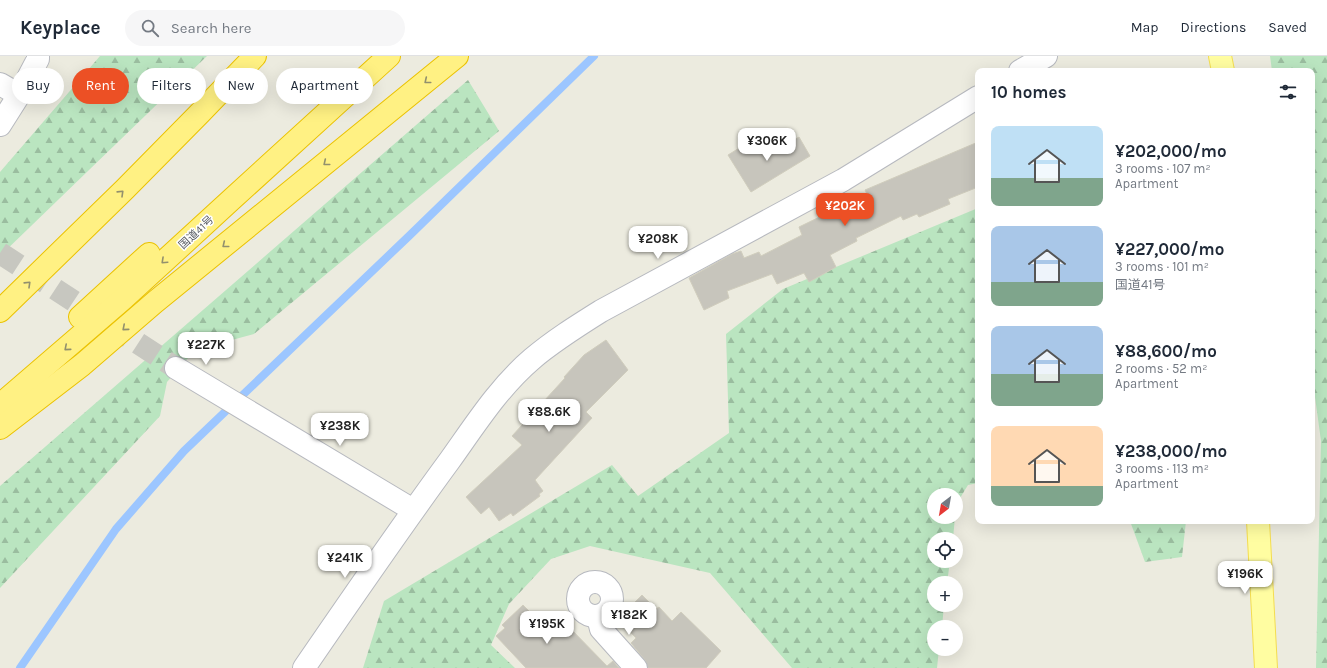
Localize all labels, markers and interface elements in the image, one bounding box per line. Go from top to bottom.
search box [125,10,405,46]
text: Keyplace [20,17,101,39]
icon: search [139,17,161,39]
text: Search here [171,19,251,37]
text: Map [1131,19,1159,36]
text: Directions [1181,19,1246,36]
text: Saved [1268,19,1307,36]
chip: Buy [12,68,64,104]
chip: Rent [72,68,129,104]
chip: Filters [137,68,206,104]
chip: New [214,68,268,104]
chip: Apartment [276,68,373,104]
one-way arrow [424,76,431,83]
icon: filters [1277,81,1299,103]
text: 10 homes [991,82,1066,102]
pin: ¥306K [739,128,795,162]
text: ¥306K [747,133,787,148]
text: ¥202,000/mo [1115,141,1227,161]
icon: home [1023,142,1071,190]
one-way arrow [324,159,331,166]
text: 3 rooms · 107 m² [1115,161,1211,176]
text: Apartment [1115,176,1178,191]
one-way arrow [116,190,124,198]
pin: ¥202K [817,193,873,227]
text: ¥202K [825,198,865,213]
street label: 国道41号 [176,213,216,252]
pin: ¥208K [630,226,686,260]
text: ¥208K [638,231,678,246]
text: ¥227,000/mo [1115,239,1224,259]
one-way arrow [222,240,229,247]
icon: home [1023,242,1071,290]
one-way arrow [161,257,169,264]
text: 3 rooms · 101 m² [1115,259,1209,274]
text: 国道41号 [1115,277,1166,292]
one-way arrow [23,281,31,289]
one-way arrow [122,323,129,330]
pin: ¥227K [178,332,234,366]
text: ¥227K [187,337,225,352]
text: ¥88,600/mo [1115,341,1217,361]
icon: home [1023,342,1071,390]
one-way arrow [64,343,72,350]
text: 2 rooms · 52 m² [1115,361,1207,376]
text: Apartment [1115,376,1178,391]
pin: ¥88.6K [516,399,582,433]
text: ¥88.6K [527,404,571,419]
pin: ¥238K [312,413,368,447]
text: ¥238K [320,418,360,433]
text: ¥238,000/mo [1115,441,1227,461]
icon: home [1023,442,1071,490]
text: 3 rooms · 113 m² [1115,461,1209,476]
text: Apartment [1115,476,1178,491]
north arrow [927,488,963,524]
map controls [927,488,963,656]
button: locate [927,532,963,568]
pin: ¥241K [317,545,373,579]
text: ¥241K [327,550,363,565]
pin: ¥196K [1217,561,1273,595]
text: ¥196K [1227,566,1263,581]
button: + [927,576,963,612]
pin: ¥182K [601,602,657,636]
text: ¥182K [610,607,648,622]
pin: ¥195K [519,611,575,645]
text: ¥195K [529,616,565,631]
button: − [927,620,963,656]

